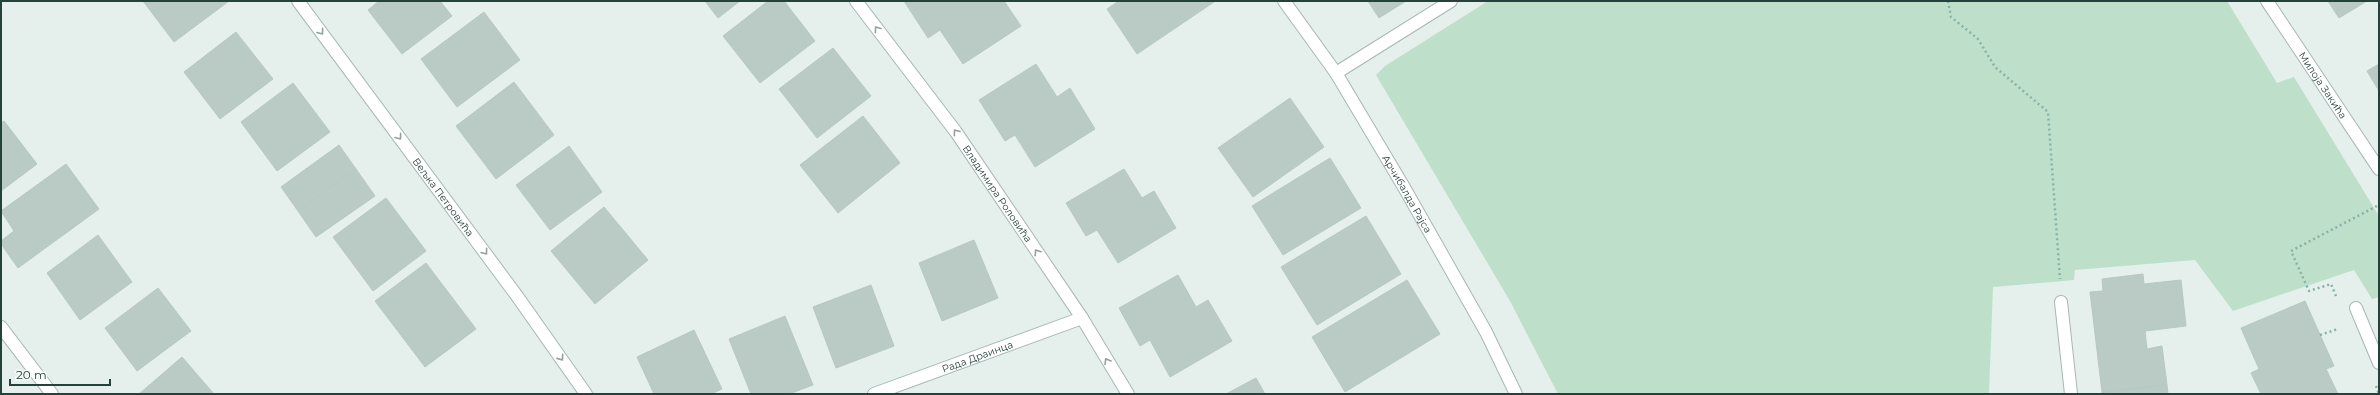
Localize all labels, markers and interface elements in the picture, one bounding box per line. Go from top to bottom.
one-way arrow [874,26,882,33]
one-way arrow [316,28,323,35]
street label: Милоја Закића [2296,49,2350,121]
one-way arrow [954,130,961,137]
one-way arrow [394,132,401,139]
street label: Владимира Роловића [960,142,1035,245]
street label: Арчибалда Рајса [1380,152,1435,235]
street label: Вељка Петровића [410,155,477,239]
one-way arrow [480,248,487,255]
one-way arrow [1035,249,1042,256]
street label: Рада Драинца [940,337,1015,375]
one-way arrow [556,353,563,360]
one-way arrow [1105,358,1112,365]
scale bar [10,361,110,387]
text: 20 m [16,367,47,382]

